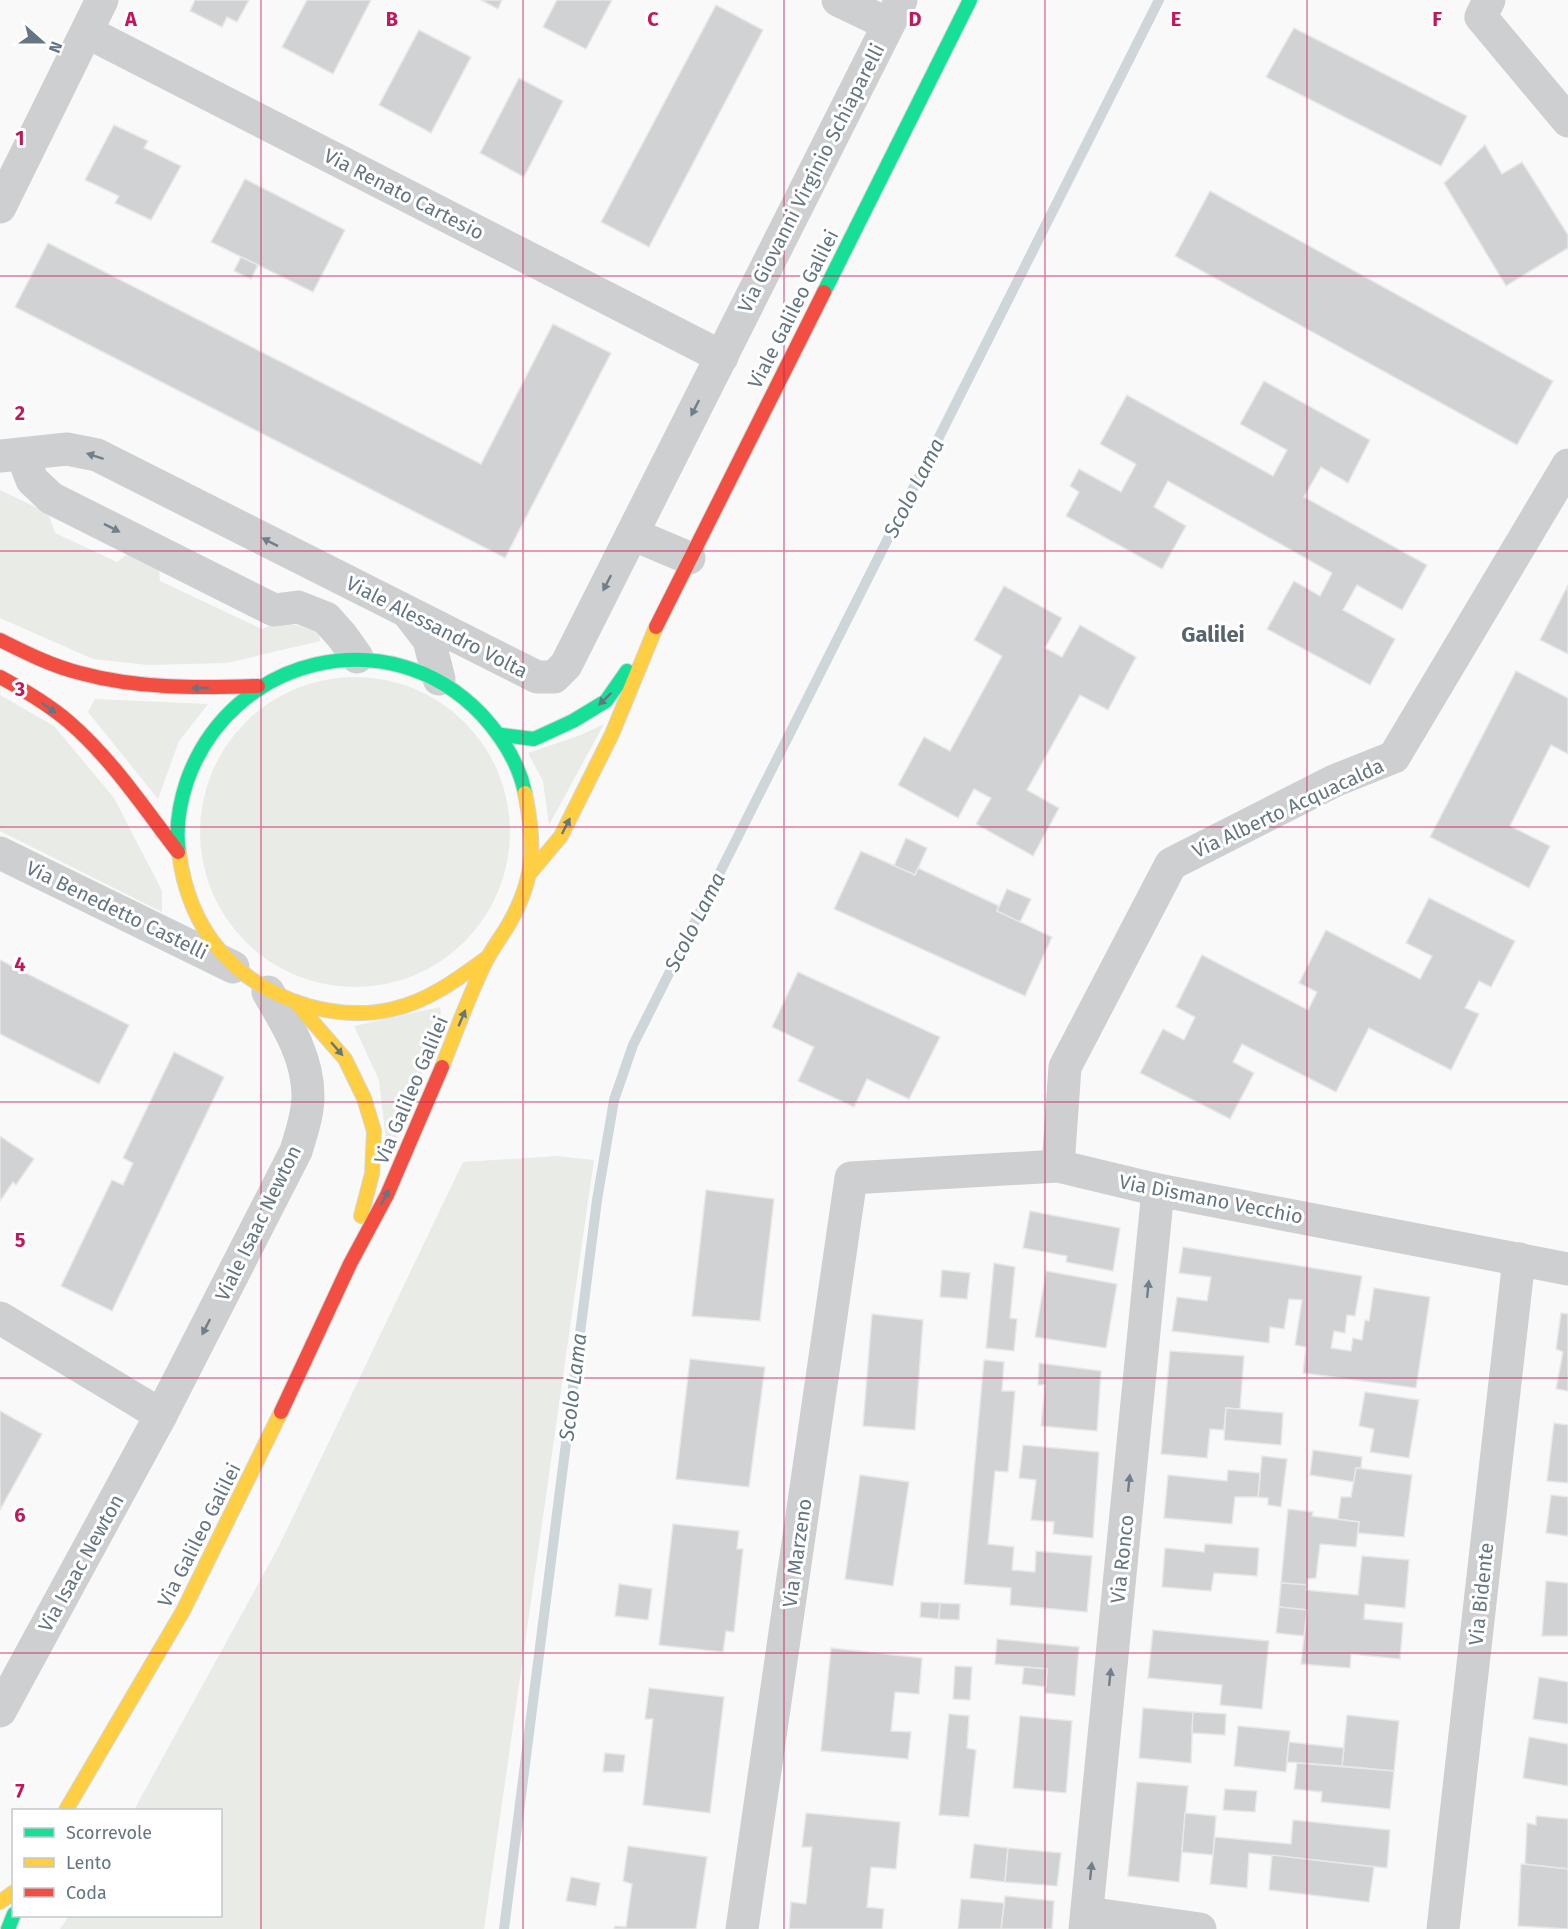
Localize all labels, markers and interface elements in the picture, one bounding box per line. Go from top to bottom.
text: A [124,7,138,31]
text: B [386,7,398,31]
text: C [647,7,659,31]
text: D [908,7,922,31]
text: E [1171,7,1181,31]
text: F [1432,7,1442,31]
north arrow [12,12,72,72]
text: N [45,39,66,56]
street label: Via Giovanni Virginio Schiaparelli [732,39,890,317]
text: 1 [15,126,25,150]
street label: Via Renato Cartesio [320,143,488,245]
street label: Viale Galileo Galilei [743,226,843,392]
one-way arrow [690,400,699,417]
text: 2 [15,401,25,425]
water label: Scolo Lama [877,434,950,543]
one-way arrow [86,450,104,460]
one-way arrow [103,524,120,533]
one-way arrow [261,537,278,547]
street label: Viale Alessandro Volta [342,571,532,683]
one-way arrow [603,574,612,591]
district label: Galilei [1181,621,1245,648]
text: 3 [14,677,25,701]
one-way arrow [190,683,209,692]
one-way arrow [598,691,612,706]
one-way arrow [42,702,57,714]
street label: Via Alberto Acquacalda [1188,753,1388,863]
one-way arrow [561,817,570,834]
street label: Via Benedetto Castelli [22,856,212,964]
water label: Scolo Lama [658,868,731,977]
text: 4 [14,952,26,976]
one-way arrow [457,1008,467,1026]
street label: Via Galileo Galilei [369,1012,453,1168]
one-way arrow [330,1041,343,1056]
street label: Viale Isaac Newton [210,1141,306,1305]
street label: Via Dismano Vecchio [1117,1169,1305,1229]
one-way arrow [380,1188,390,1206]
text: 5 [15,1228,26,1252]
one-way arrow [1143,1279,1153,1298]
one-way arrow [201,1318,211,1335]
water label: Scolo Lama [553,1332,592,1443]
street label: Via Galileo Galilei [152,1459,246,1611]
one-way arrow [1124,1473,1134,1492]
street label: Via Isaac Newton [33,1490,129,1636]
street label: Via Marzeno [777,1497,817,1609]
text: 6 [14,1503,26,1527]
street label: Via Ronco [1105,1513,1139,1605]
street label: Via Bidente [1464,1541,1498,1647]
one-way arrow [1105,1667,1115,1686]
text: 7 [15,1779,25,1803]
legend [12,1809,222,1917]
text: Scorrevole [66,1822,152,1844]
text: Lento [66,1852,112,1874]
one-way arrow [1086,1861,1096,1880]
text: Coda [66,1882,107,1904]

